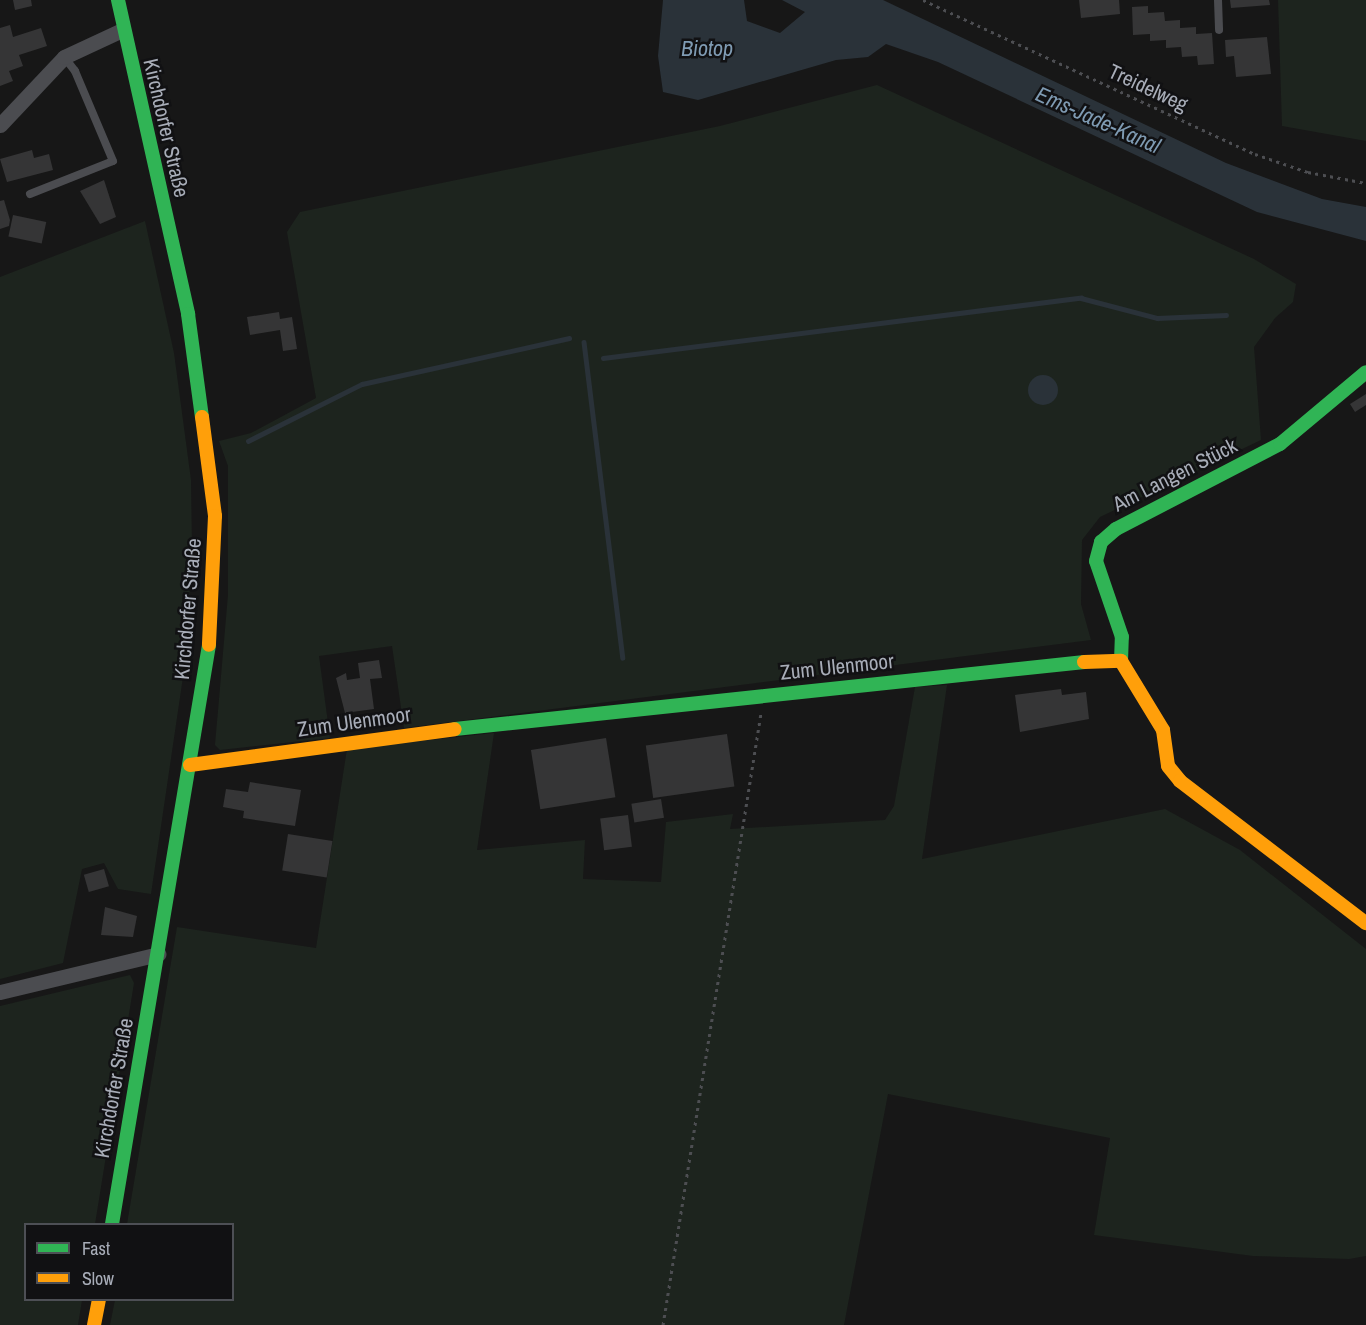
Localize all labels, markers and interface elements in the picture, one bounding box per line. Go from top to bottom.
water label: Biotop [681,36,733,62]
street label: Kirchdorfer Straße [138,56,194,200]
street label: Treidelweg [1104,59,1192,117]
water label: Ems-Jade-Kanal [1032,81,1164,159]
street label: Am Langen Stück [1109,433,1241,517]
street label: Kirchdorfer Straße [169,537,207,681]
street label: Zum Ulenmoor [779,649,895,685]
street label: Zum Ulenmoor [296,702,412,742]
street label: Kirchdorfer Straße [89,1016,139,1160]
legend [24,1223,234,1301]
text: Fast [82,1236,110,1261]
text: Slow [82,1266,114,1291]

